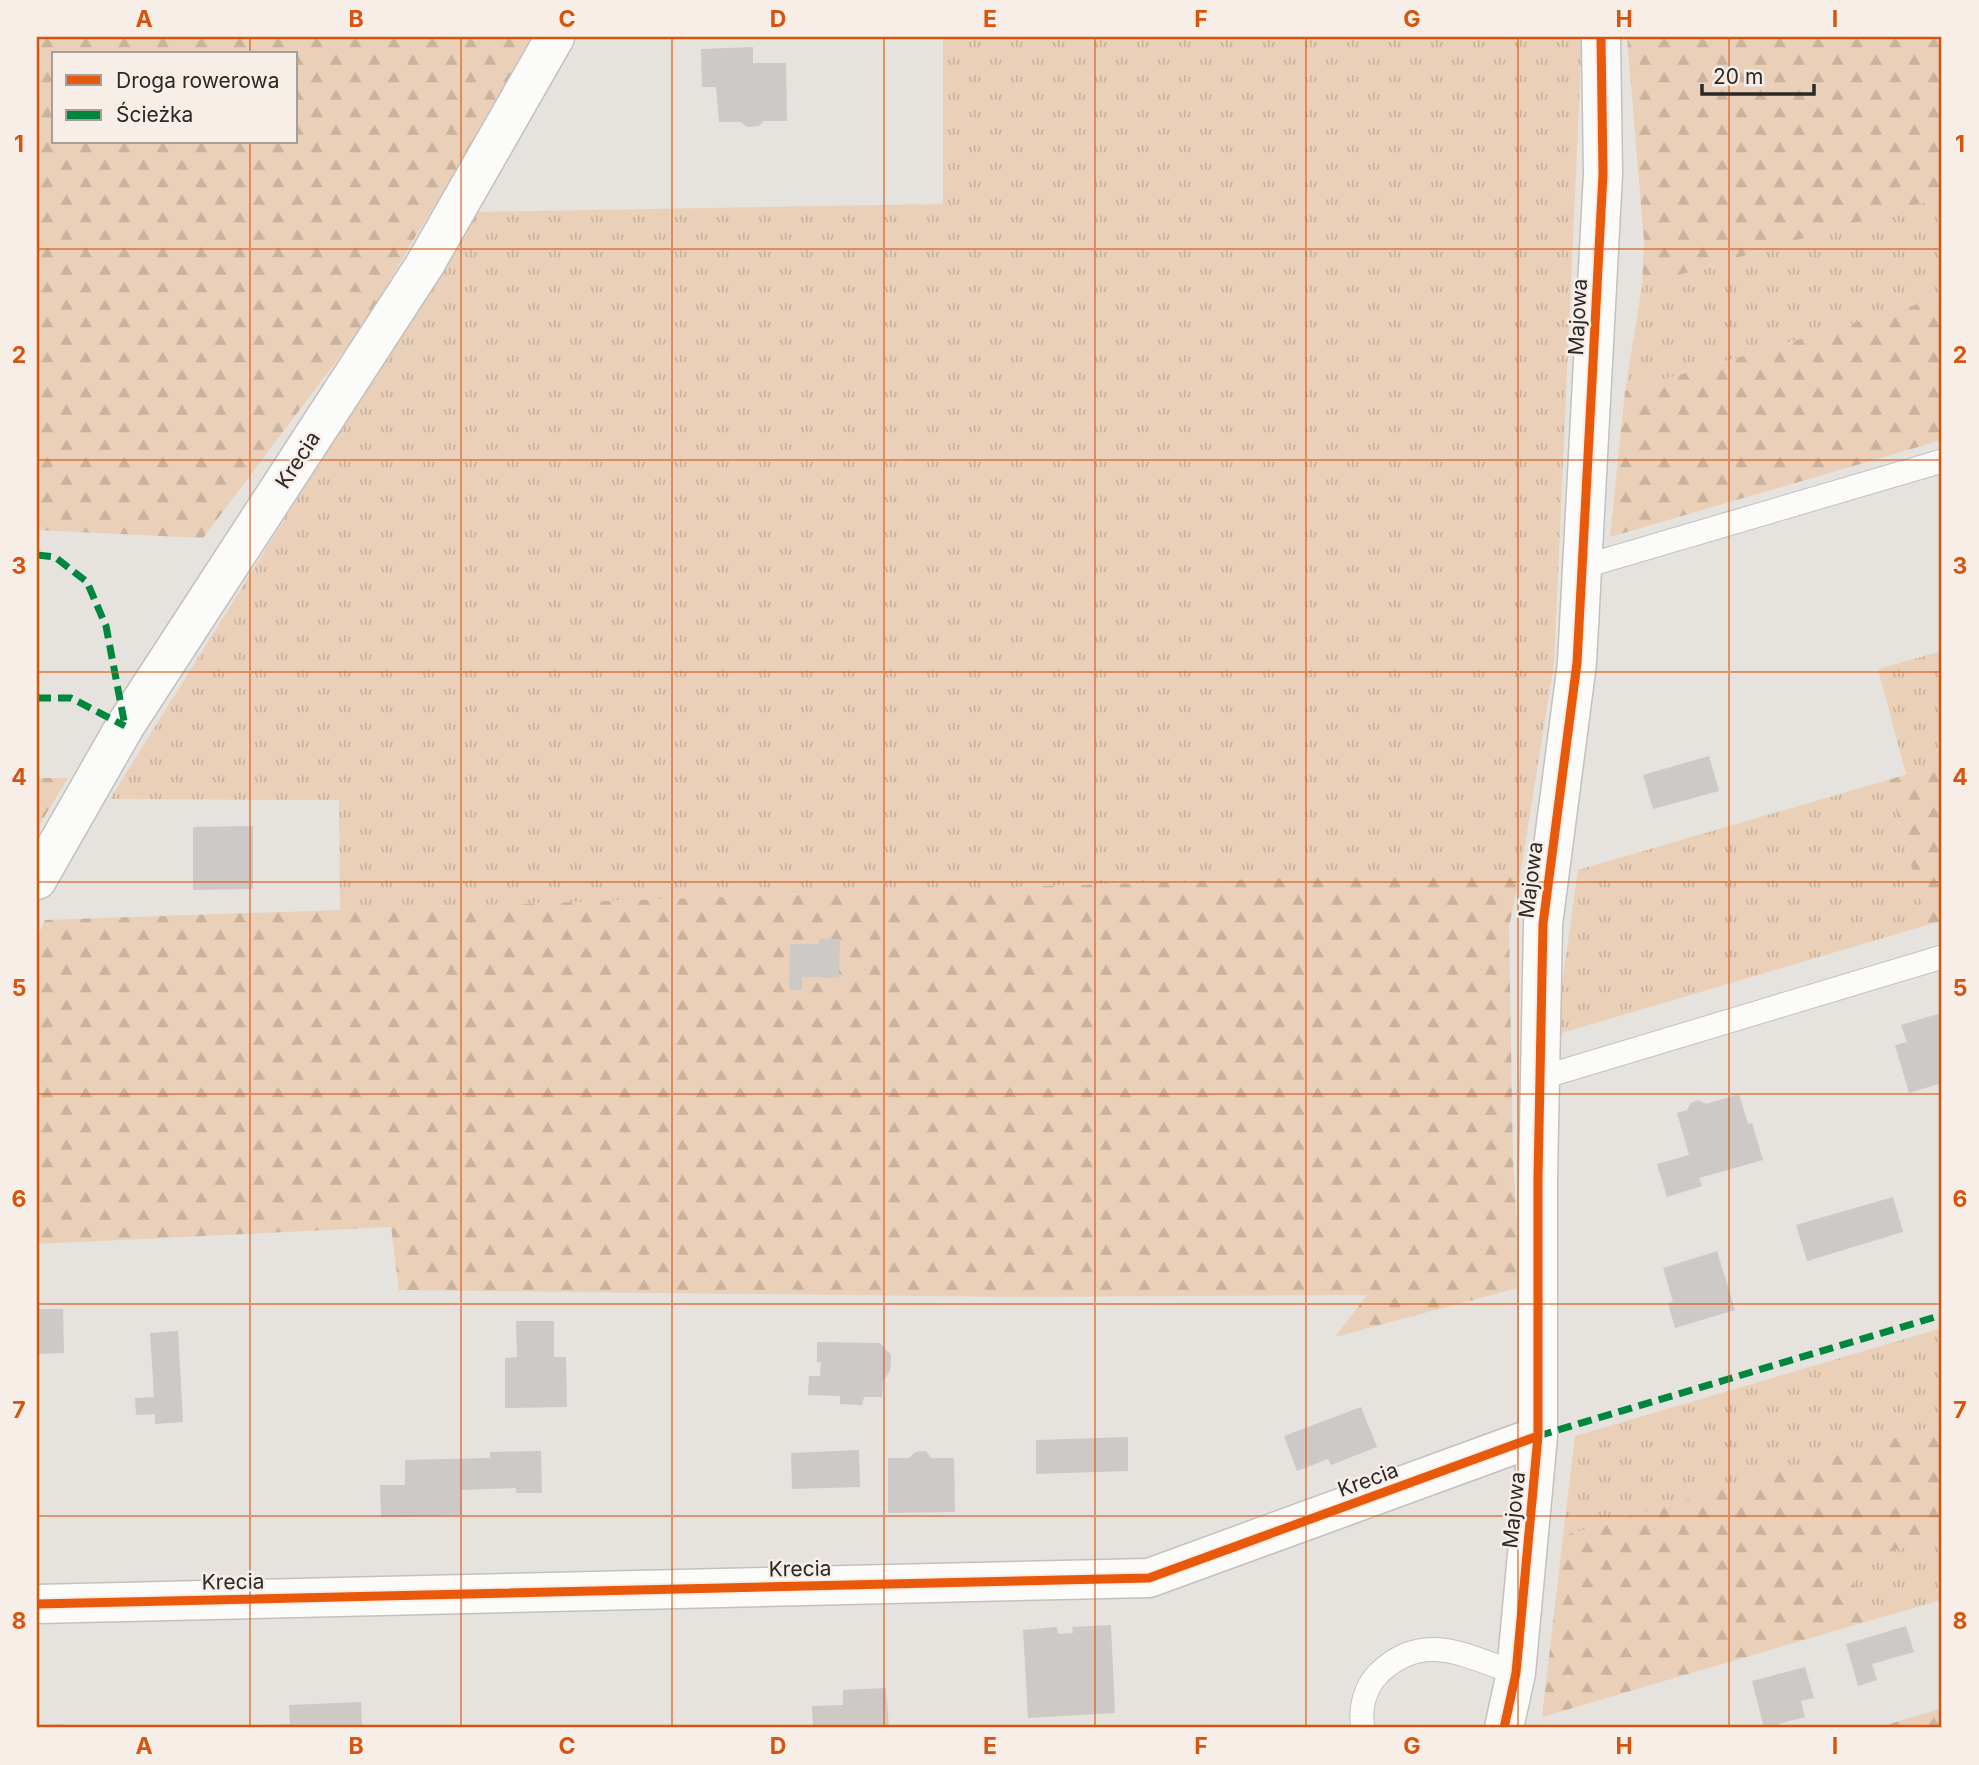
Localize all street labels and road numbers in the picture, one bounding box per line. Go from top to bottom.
street label: Majowa [1563,278,1592,356]
street label: Krecia [270,427,325,493]
street label: Majowa [1513,840,1548,920]
street label: Krecia [1334,1457,1402,1502]
street label: Majowa [1497,1470,1530,1550]
street label: Krecia [768,1555,832,1582]
street label: Krecia [201,1568,265,1595]

